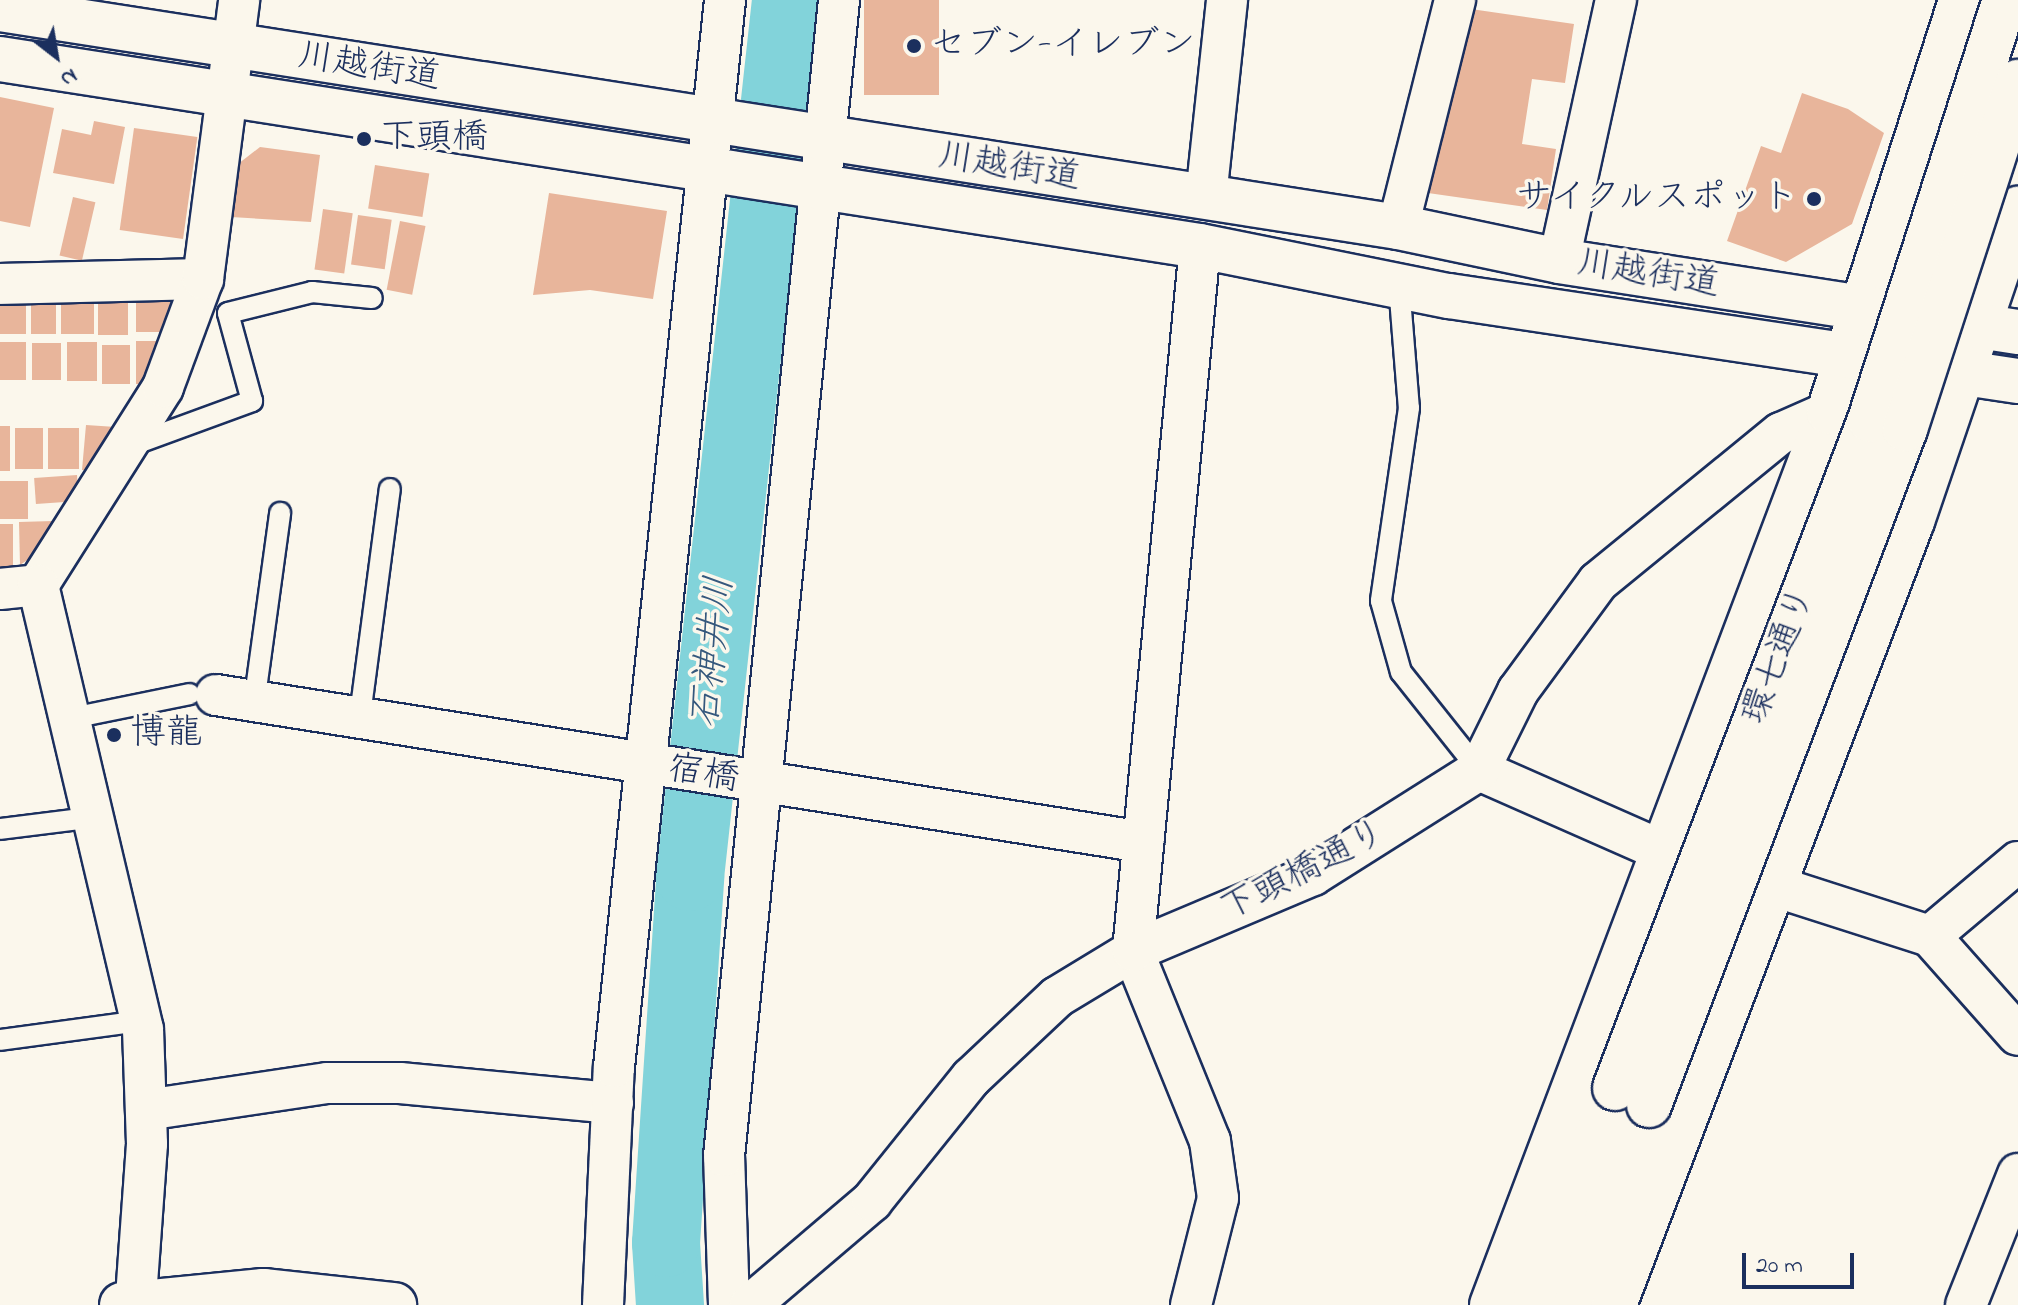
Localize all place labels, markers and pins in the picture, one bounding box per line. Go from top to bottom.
place label: セブン-イレブン [930,24,1195,68]
marker: セブン-イレブン [905,37,923,55]
place label: 下頭橋 [380,117,488,161]
marker: 下頭橋 [355,130,373,148]
place label: サイクルスポット [1510,177,1798,221]
marker: サイクルスポット [1805,190,1823,208]
place label: 博龍 [130,713,202,757]
marker: 博龍 [105,726,123,744]

